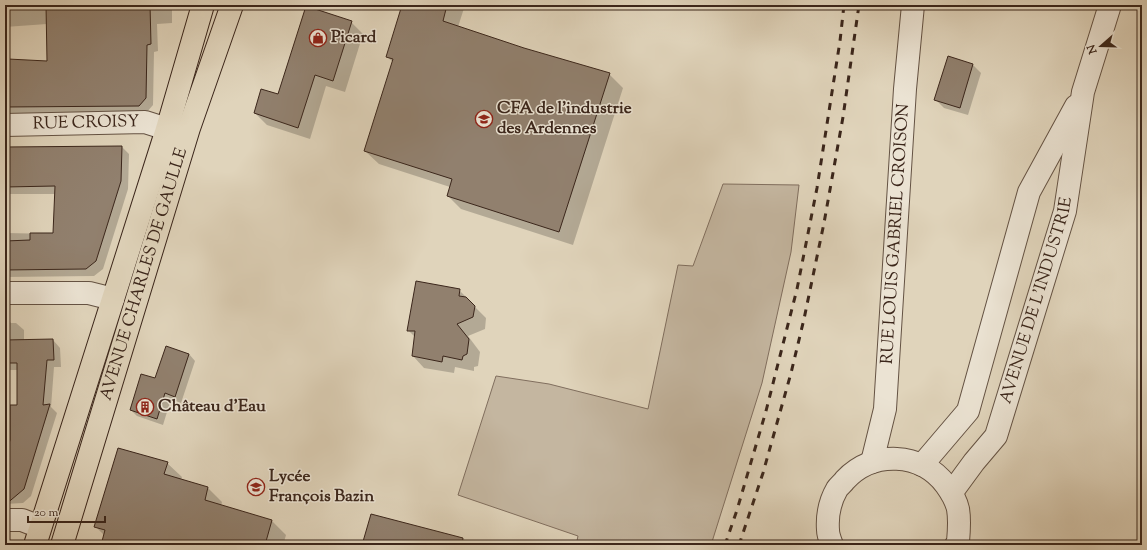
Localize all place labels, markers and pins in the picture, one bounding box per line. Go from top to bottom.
place label: Picard [331,26,377,50]
shop icon: Picard [308,28,328,48]
place label: CFA de l'industrie des Ardennes [497,97,632,141]
school or university icon: CFA de l'industrie des Ardennes [474,109,494,129]
place label: Château d'Eau [158,395,266,419]
building icon: Château d'Eau [135,397,155,417]
place label: Lycée François Bazin [269,465,375,509]
school or university icon: Lycée François Bazin [246,477,266,497]

